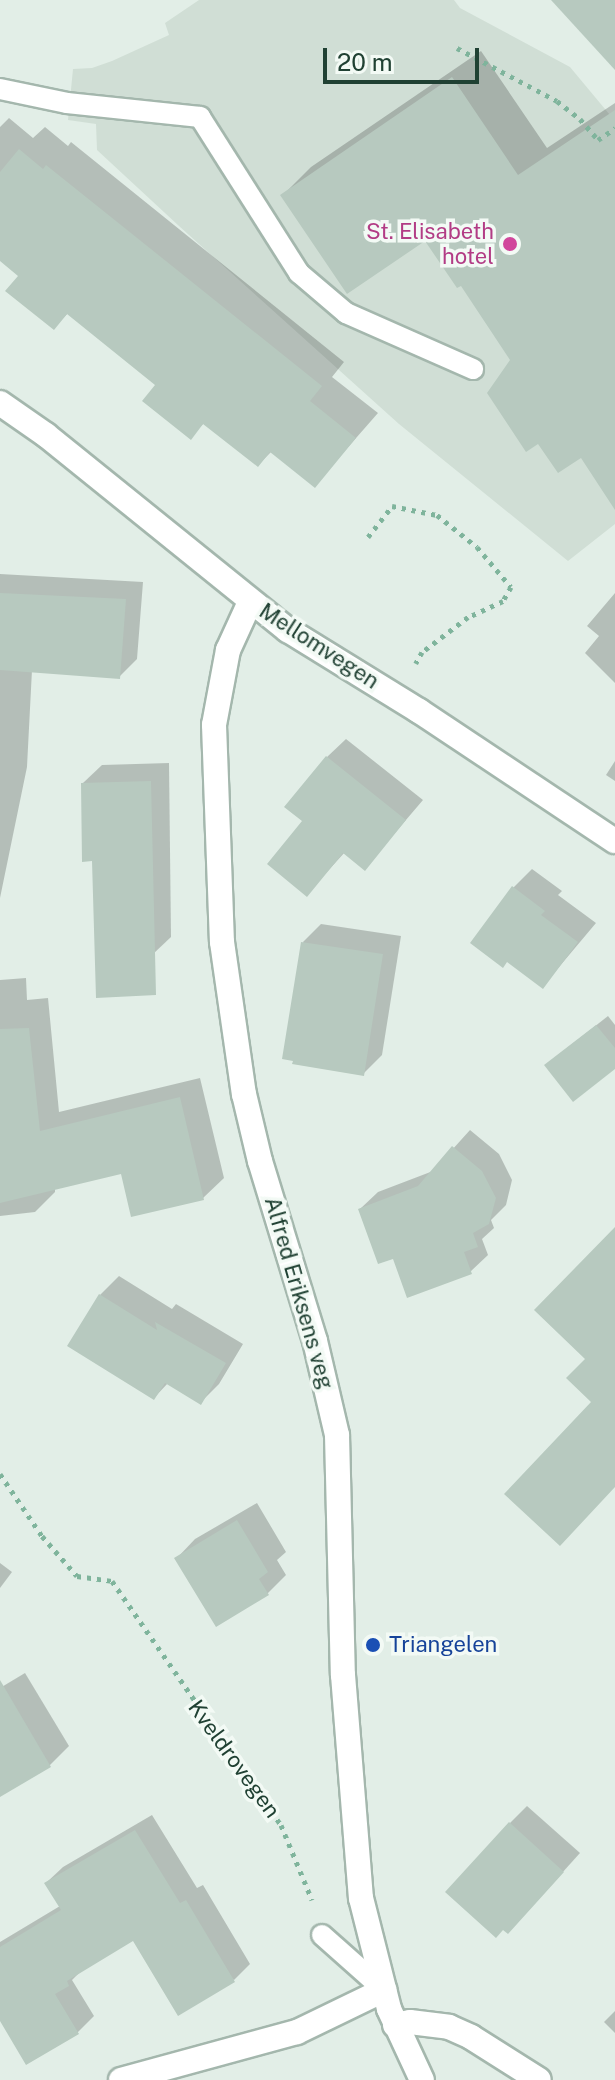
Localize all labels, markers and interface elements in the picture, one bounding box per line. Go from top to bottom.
scale bar [327,32,483,82]
text: 20 m [337,48,393,76]
place label: St. Elisabeth hotel [366,218,494,270]
marker: St. Elisabeth hotel [501,235,519,253]
street label: Mellomvegen [254,598,384,694]
street label: Alfred Eriksens veg [259,1194,339,1392]
place label: Triangelen [389,1632,497,1658]
marker: Triangelen [364,1636,382,1654]
street label: Kveldrovegen [182,1695,286,1823]

